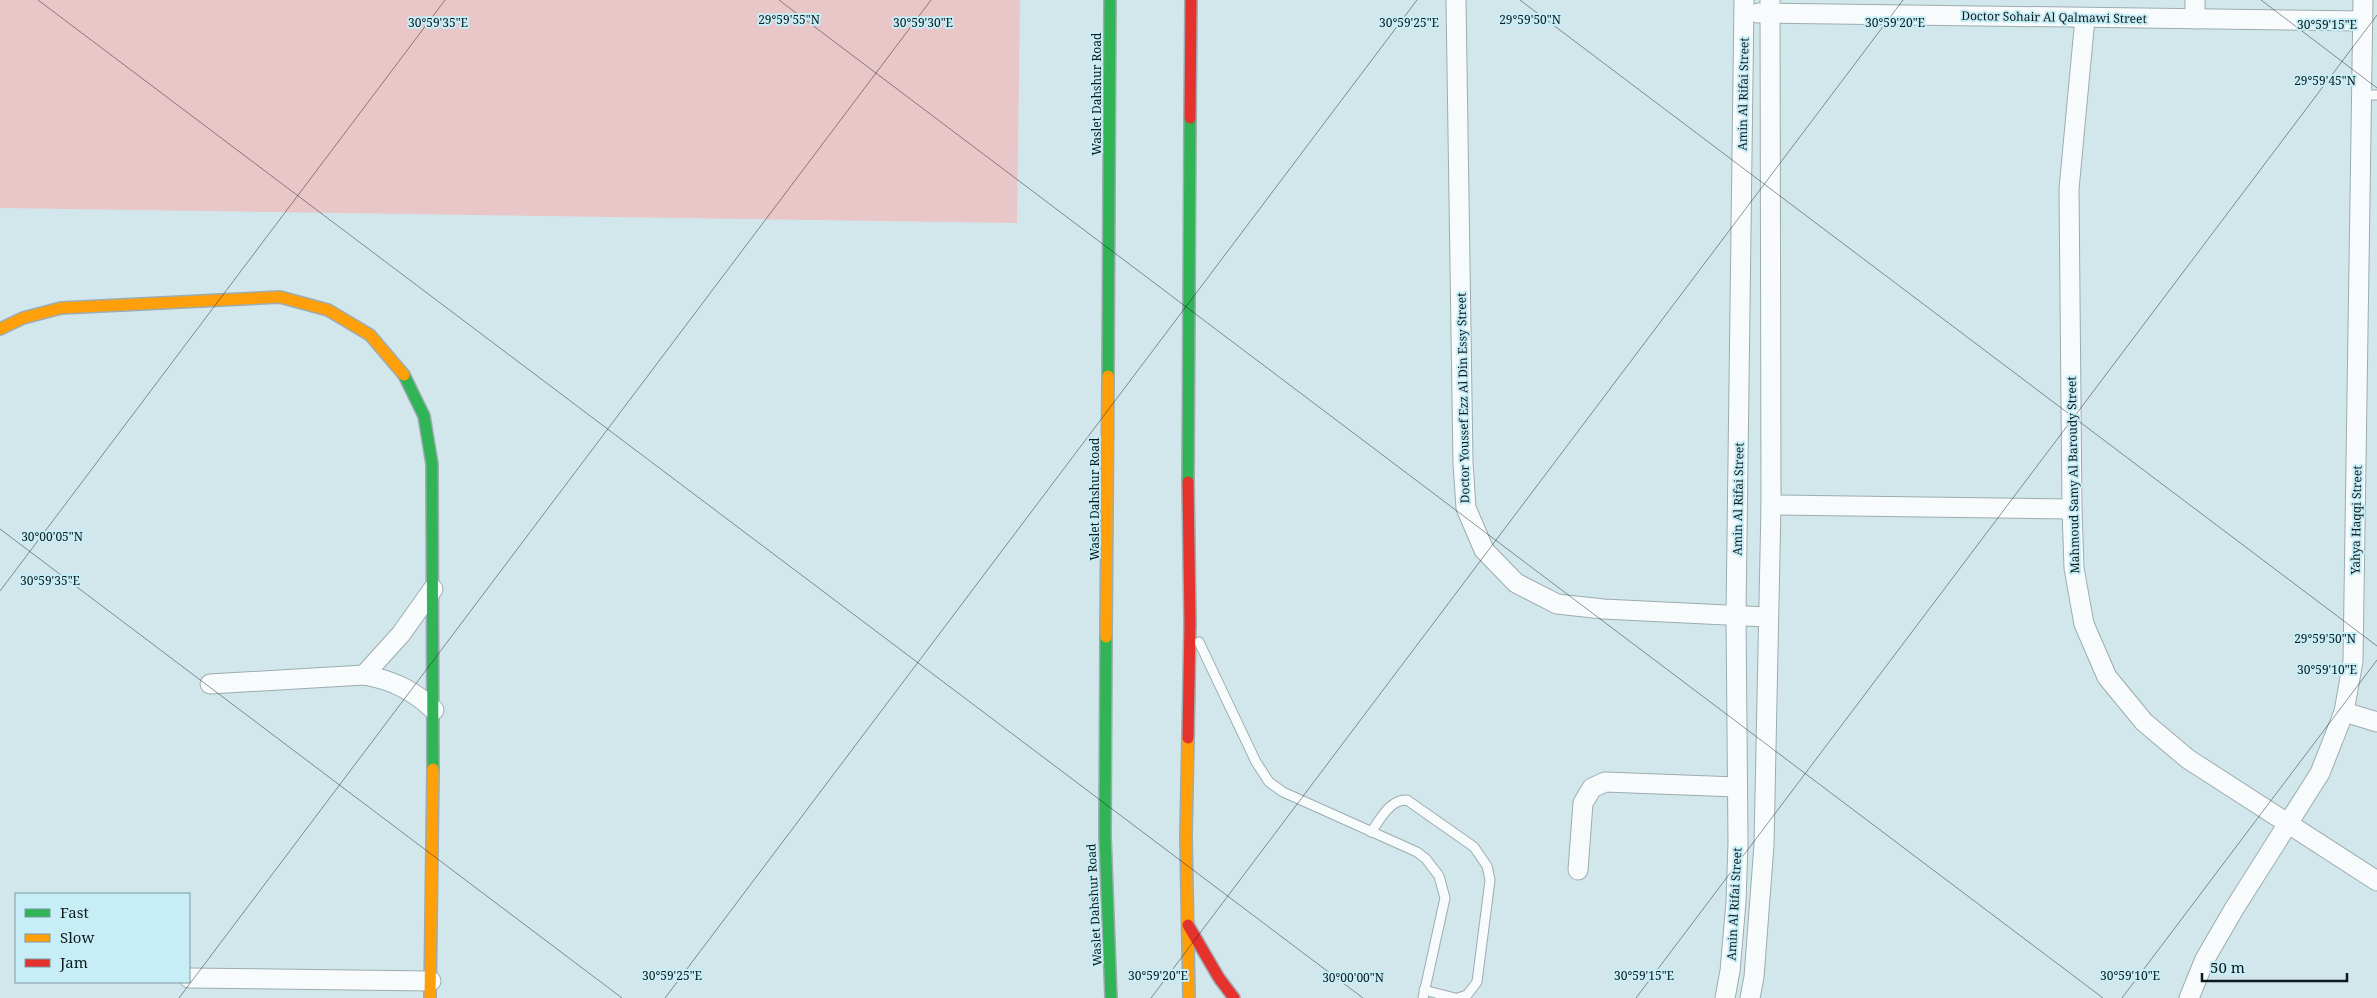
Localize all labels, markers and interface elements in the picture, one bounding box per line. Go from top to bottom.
street label: Doctor Sohair Al Qalmawi Street [1961,7,2147,27]
text: 29°59'55"N [758,11,820,28]
text: 29°59'50"N [1499,11,1561,28]
text: 30°59'35"E [408,14,468,31]
text: 30°59'30"E [893,14,953,31]
text: 30°59'25"E [1379,14,1439,31]
text: 30°59'20"E [1865,14,1925,31]
text: 30°59'15"E [2297,16,2357,33]
street label: Waslet Dahshur Road [1088,32,1105,155]
street label: Amin Al Rifai Street [1734,37,1752,151]
text: 29°59'45"N [2294,72,2356,89]
street label: Doctor Youssef Ezz Al Din Essy Street [1453,293,1473,503]
street label: Mahmoud Samy Al Baroudy Street [2063,376,2083,574]
street label: Waslet Dahshur Road [1086,437,1103,560]
street label: Amin Al Rifai Street [1729,442,1747,556]
street label: Yahya Haqqi Street [2347,465,2365,576]
text: 30°00'05"N [21,528,83,545]
text: 30°59'35"E [20,572,80,589]
text: 29°59'50"N [2294,630,2356,647]
text: 30°59'10"E [2297,661,2357,678]
street label: Waslet Dahshur Road [1082,843,1106,967]
street label: Amin Al Rifai Street [1723,847,1745,961]
legend [15,893,190,983]
text: Fast [60,902,89,922]
text: Slow [60,927,94,947]
scale bar [2202,950,2347,982]
text: Jam [59,952,88,972]
text: 50 m [2210,957,2245,977]
text: 30°59'25"E [642,967,702,984]
text: 30°59'20"E [1128,967,1188,984]
text: 30°59'15"E [1614,967,1674,984]
text: 30°59'10"E [2100,967,2160,984]
text: 30°00'00"N [1322,969,1384,986]

